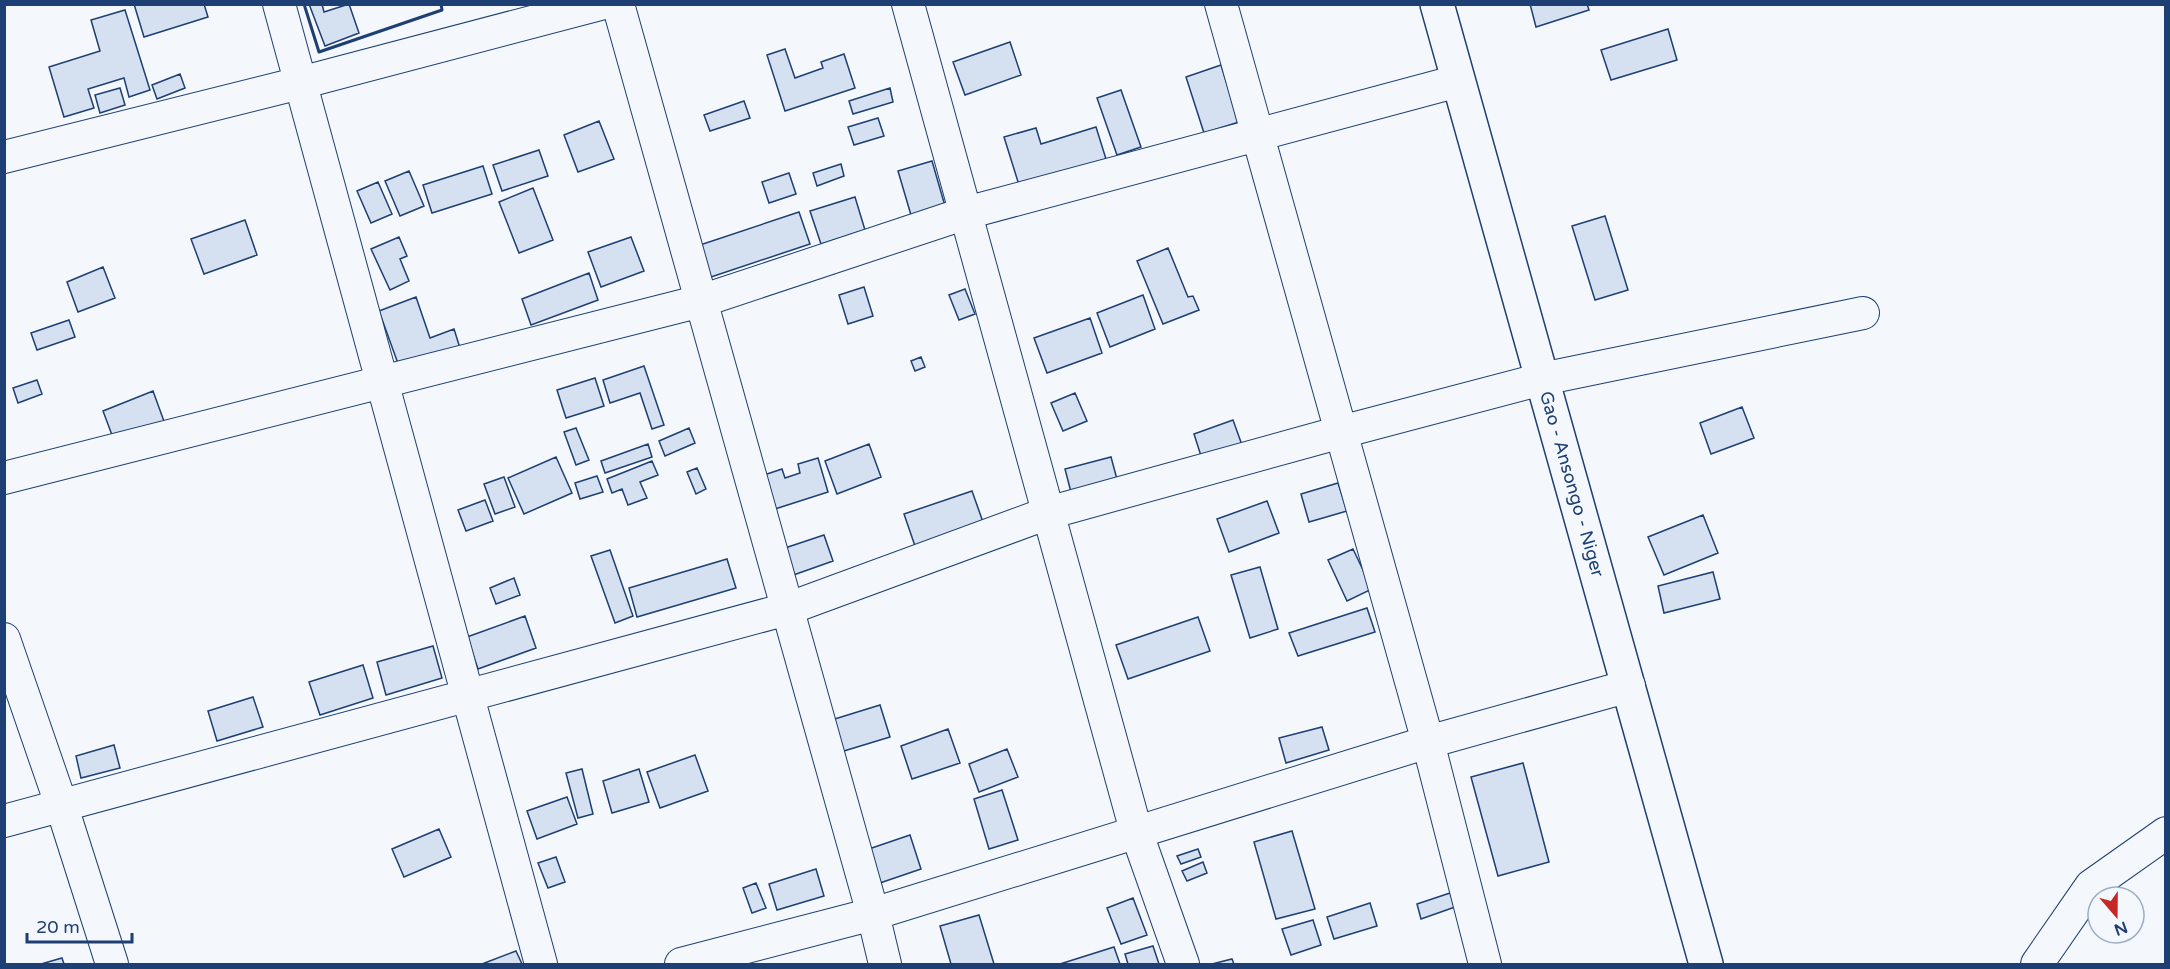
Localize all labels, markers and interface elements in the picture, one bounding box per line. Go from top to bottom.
street label: Gao - Ansongo - Niger [1535,388,1609,580]
north arrow [2086,885,2146,945]
scale bar [27,906,132,944]
text: 20 m [36,916,80,938]
text: N [2111,917,2130,940]

